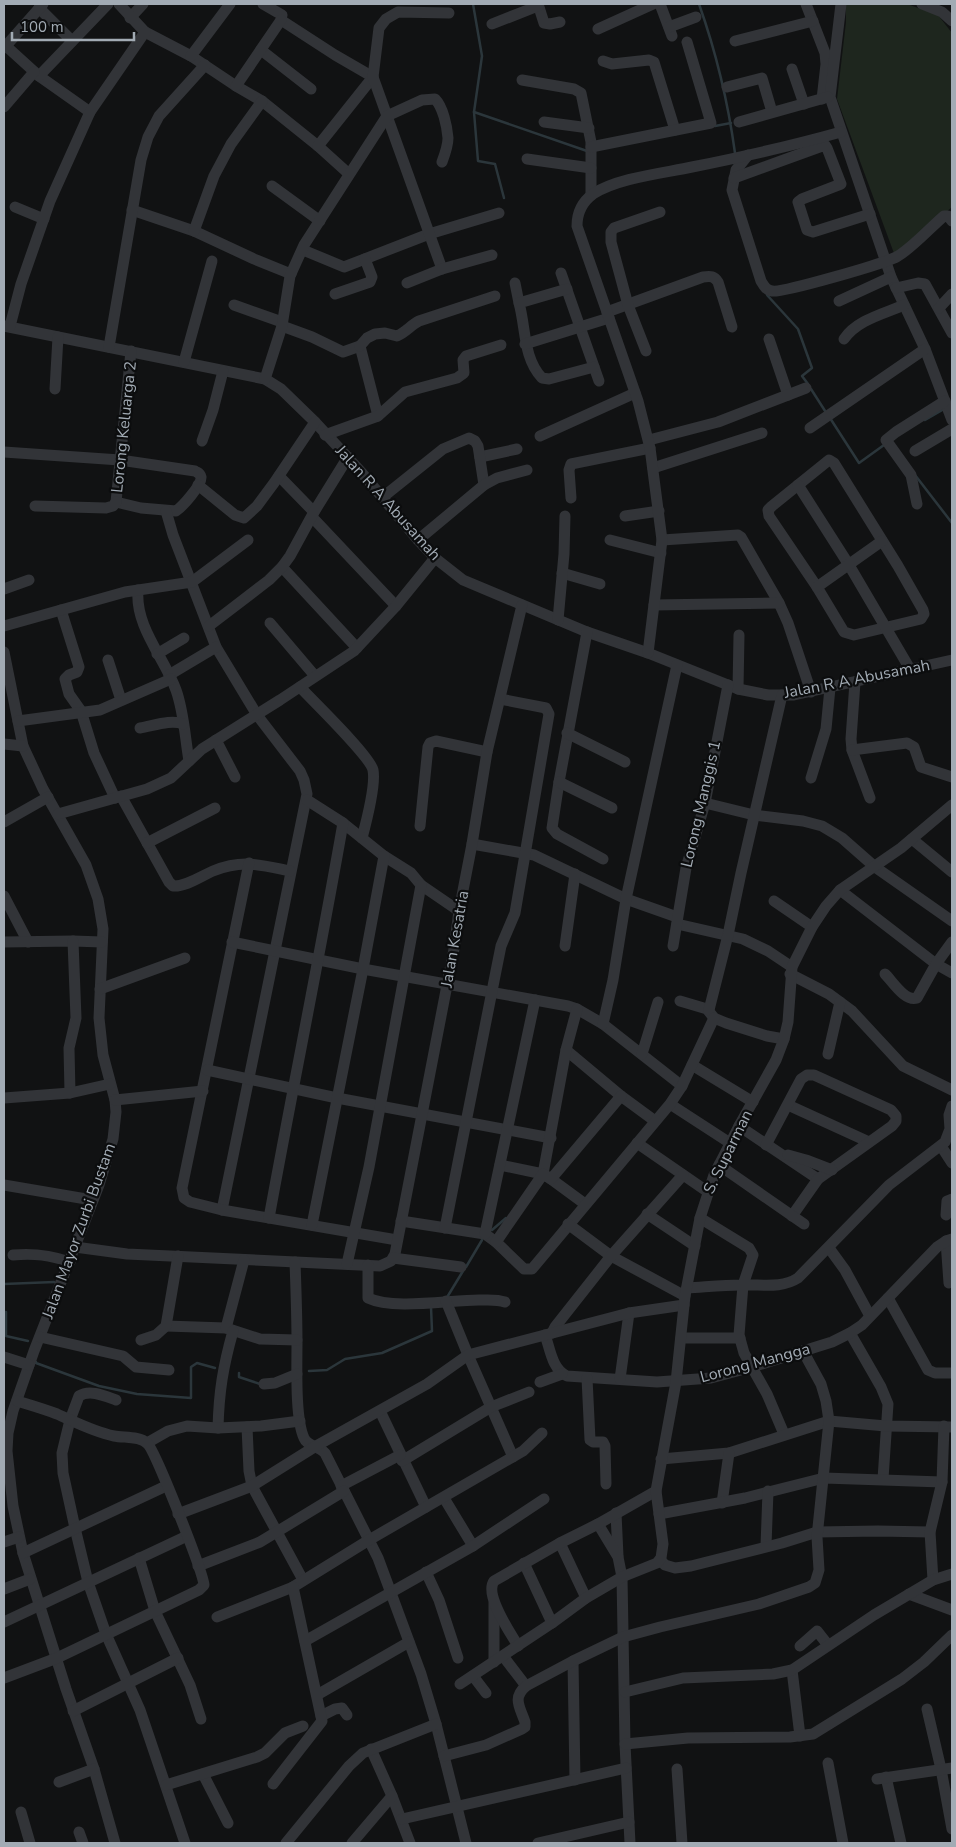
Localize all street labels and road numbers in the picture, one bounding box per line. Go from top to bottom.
street label: Lorong Keluarga 2 [106,360,142,494]
street label: Jalan R A Abusamah [330,440,446,565]
street label: Jalan R A Abusamah [781,654,932,704]
street label: Lorong Manggis 1 [676,738,726,870]
street label: Jalan Kesatria [435,889,474,990]
street label: S. Suparman [698,1106,758,1198]
street label: Jalan Mayor Zurbi Bustam [37,1140,121,1323]
street label: Lorong Mangga [698,1338,812,1388]

